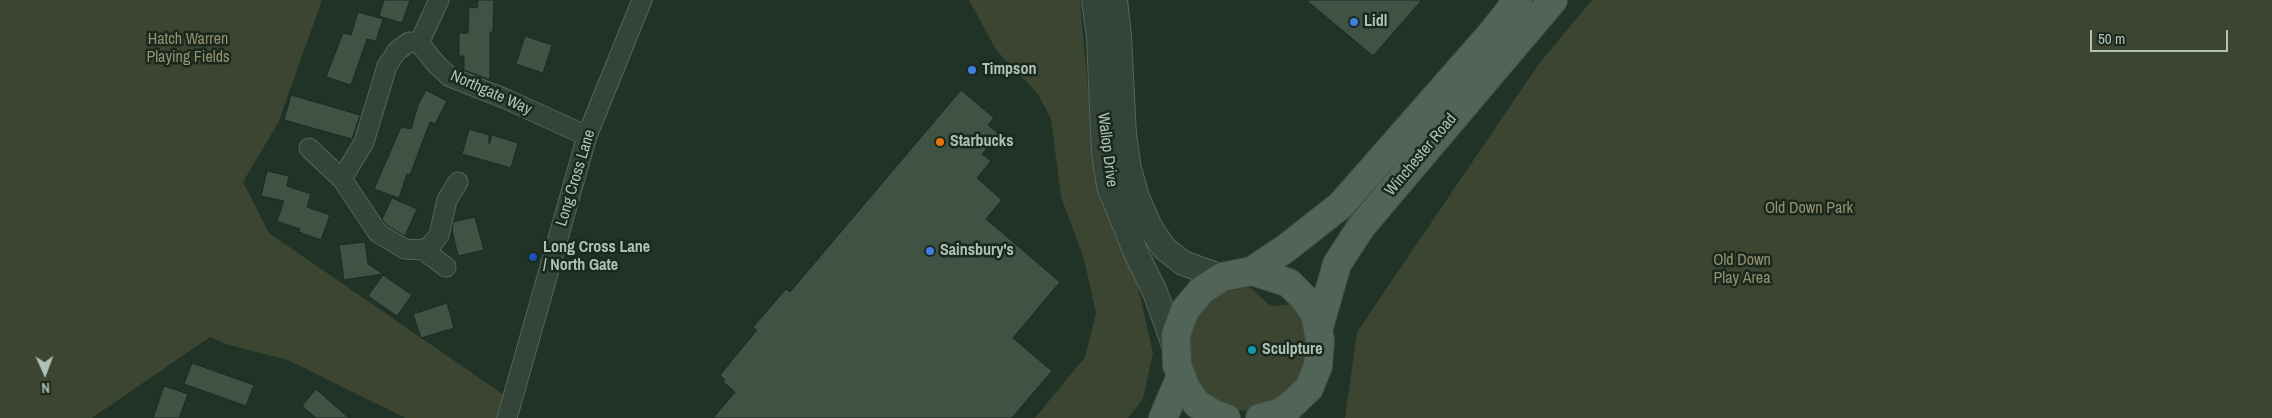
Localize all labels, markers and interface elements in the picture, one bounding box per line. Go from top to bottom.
place label: Lidl [1364,12,1387,32]
marker: Lidl [1348,16,1360,28]
scale bar [2092,20,2230,52]
text: 50 m [2098,28,2125,49]
park label: Hatch Warren Playing Fields [146,30,230,68]
place label: Timpson [982,60,1036,80]
marker: Timpson [966,64,978,76]
street label: Northgate Way [447,67,535,119]
street label: Winchester Road [1381,110,1461,200]
street label: Wallop Drive [1093,112,1121,188]
street label: Long Cross Lane [552,127,600,229]
place label: Starbucks [950,132,1013,152]
marker: Starbucks [934,136,946,148]
park label: Old Down Park [1765,199,1853,219]
place label: Long Cross Lane / North Gate [543,238,650,276]
place label: Sainsbury's [940,241,1014,261]
marker: Sainsbury's [924,245,936,257]
marker: Long Cross Lane / North Gate [527,251,539,263]
park label: Old Down Play Area [1713,251,1771,289]
place label: Sculpture [1262,340,1323,360]
marker: Sculpture [1246,344,1258,356]
north arrow [20,348,70,398]
text: N [41,379,50,397]

